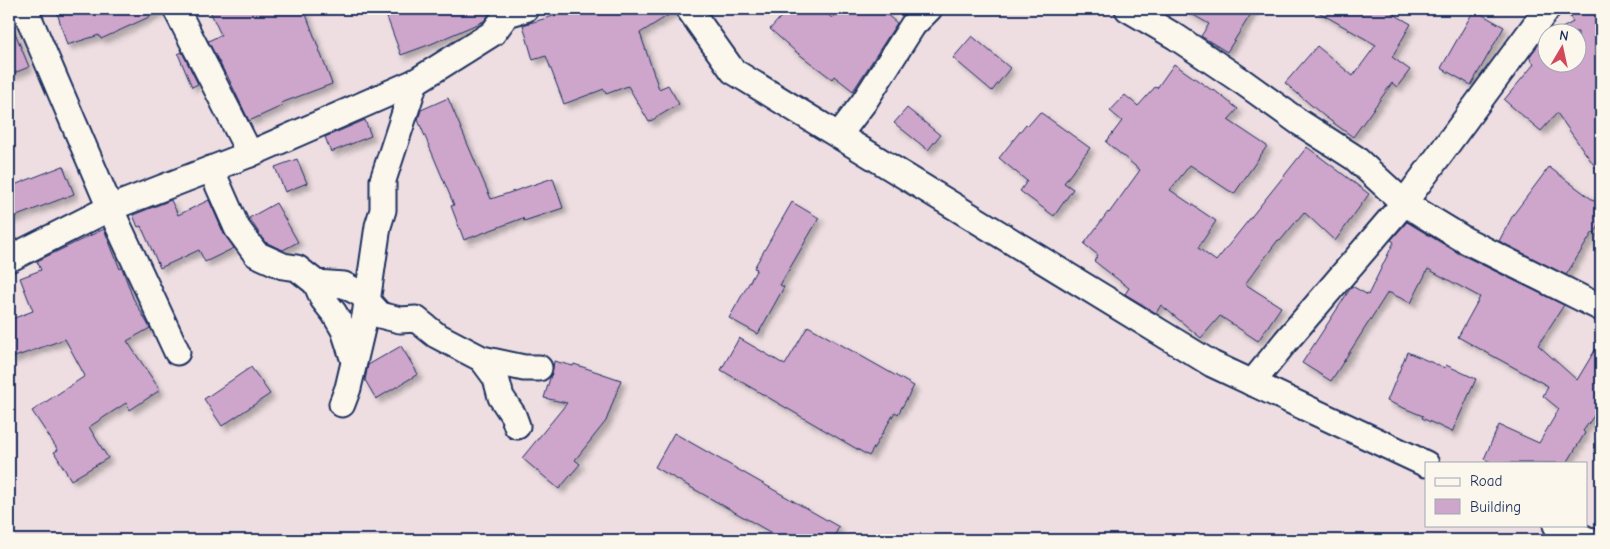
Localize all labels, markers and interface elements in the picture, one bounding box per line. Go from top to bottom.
north arrow [1538,22,1588,72]
text: N [1558,27,1570,45]
legend [1425,462,1588,526]
text: Road [1470,472,1502,490]
text: Building [1470,498,1521,516]

